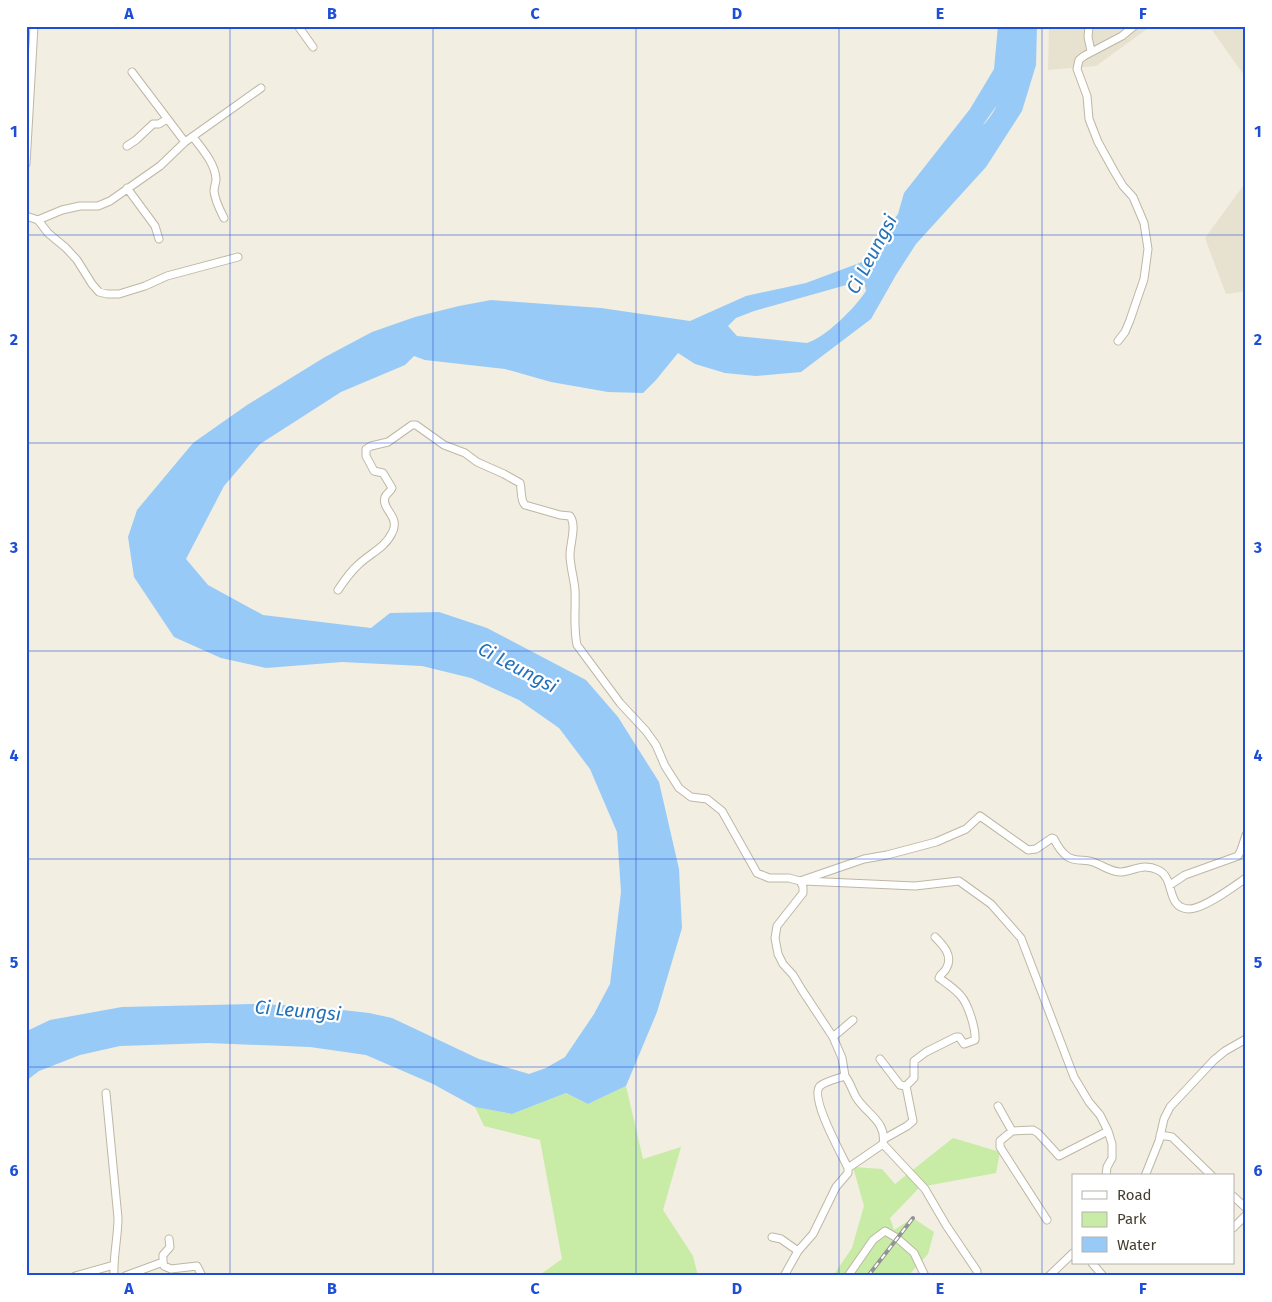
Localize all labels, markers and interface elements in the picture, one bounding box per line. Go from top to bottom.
text: A [123,4,134,23]
text: B [327,4,337,23]
text: C [530,4,540,23]
text: D [732,4,742,23]
text: E [936,4,944,23]
text: F [1139,4,1147,23]
text: 1 [10,122,18,141]
text: 1 [1254,122,1262,141]
water label: Ci Leungsi [841,210,902,298]
text: 2 [10,330,18,349]
text: 2 [1254,330,1262,349]
text: 3 [9,538,18,557]
text: 3 [1253,538,1262,557]
water label: Ci Leungsi [474,637,562,698]
text: 4 [9,746,19,765]
text: 4 [1253,746,1263,765]
text: 5 [10,953,19,972]
text: 5 [1254,953,1263,972]
water label: Ci Leungsi [254,995,343,1026]
text: 6 [9,1161,19,1180]
text: 6 [1253,1161,1263,1180]
legend [1072,1174,1234,1264]
text: Road [1117,1186,1152,1204]
text: Park [1117,1210,1147,1228]
text: Water [1117,1236,1156,1254]
text: A [123,1279,134,1298]
text: B [327,1279,337,1298]
text: C [530,1279,540,1298]
text: D [732,1279,742,1298]
text: E [936,1279,944,1298]
text: F [1139,1279,1147,1298]

